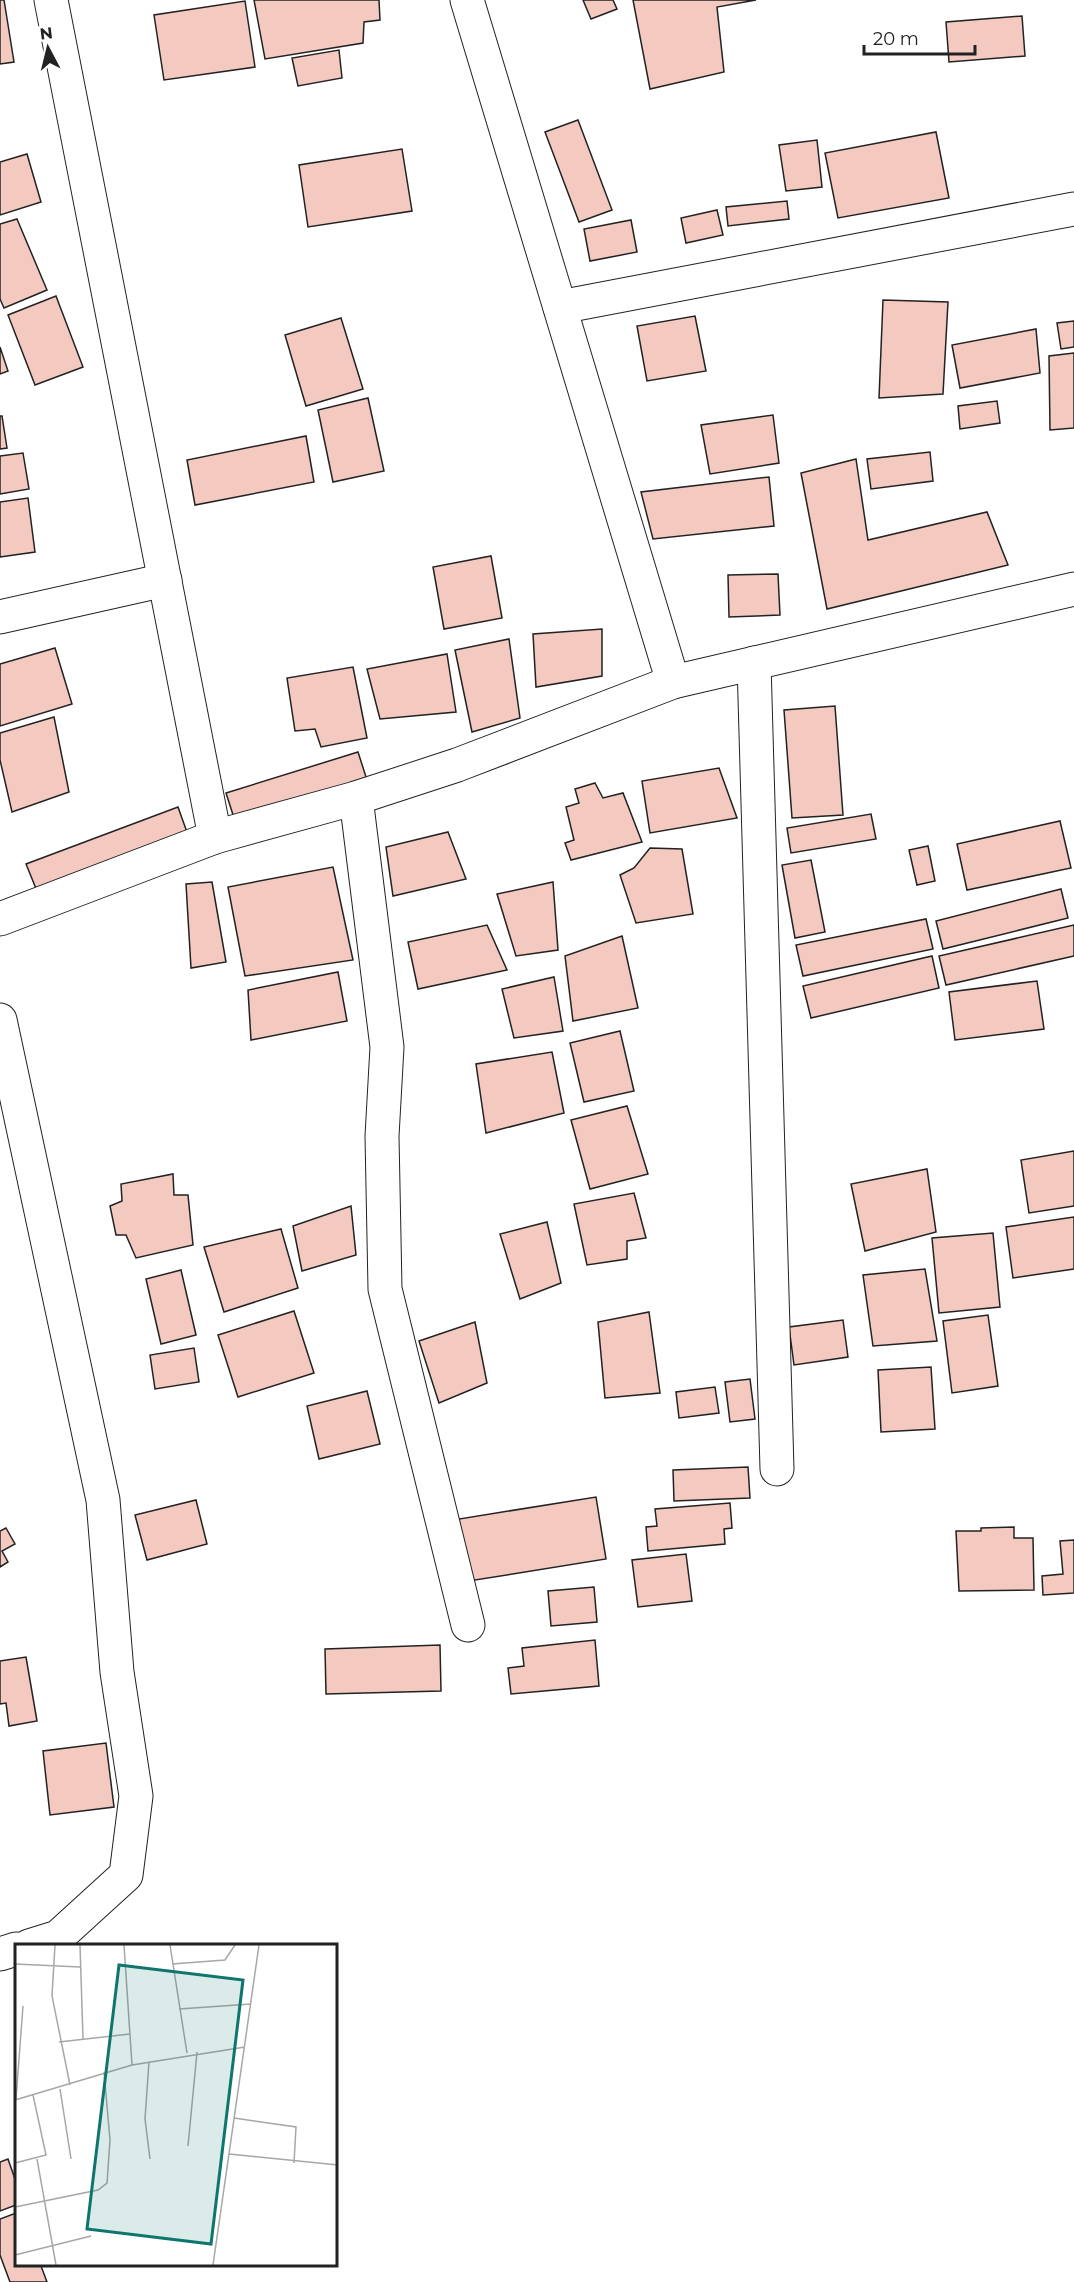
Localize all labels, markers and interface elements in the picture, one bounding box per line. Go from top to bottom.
north arrow [18,18,78,78]
scale bar [864,18,975,56]
text: N [39,23,54,44]
text: 20 m [873,28,919,50]
inset map [15,1944,338,2267]

